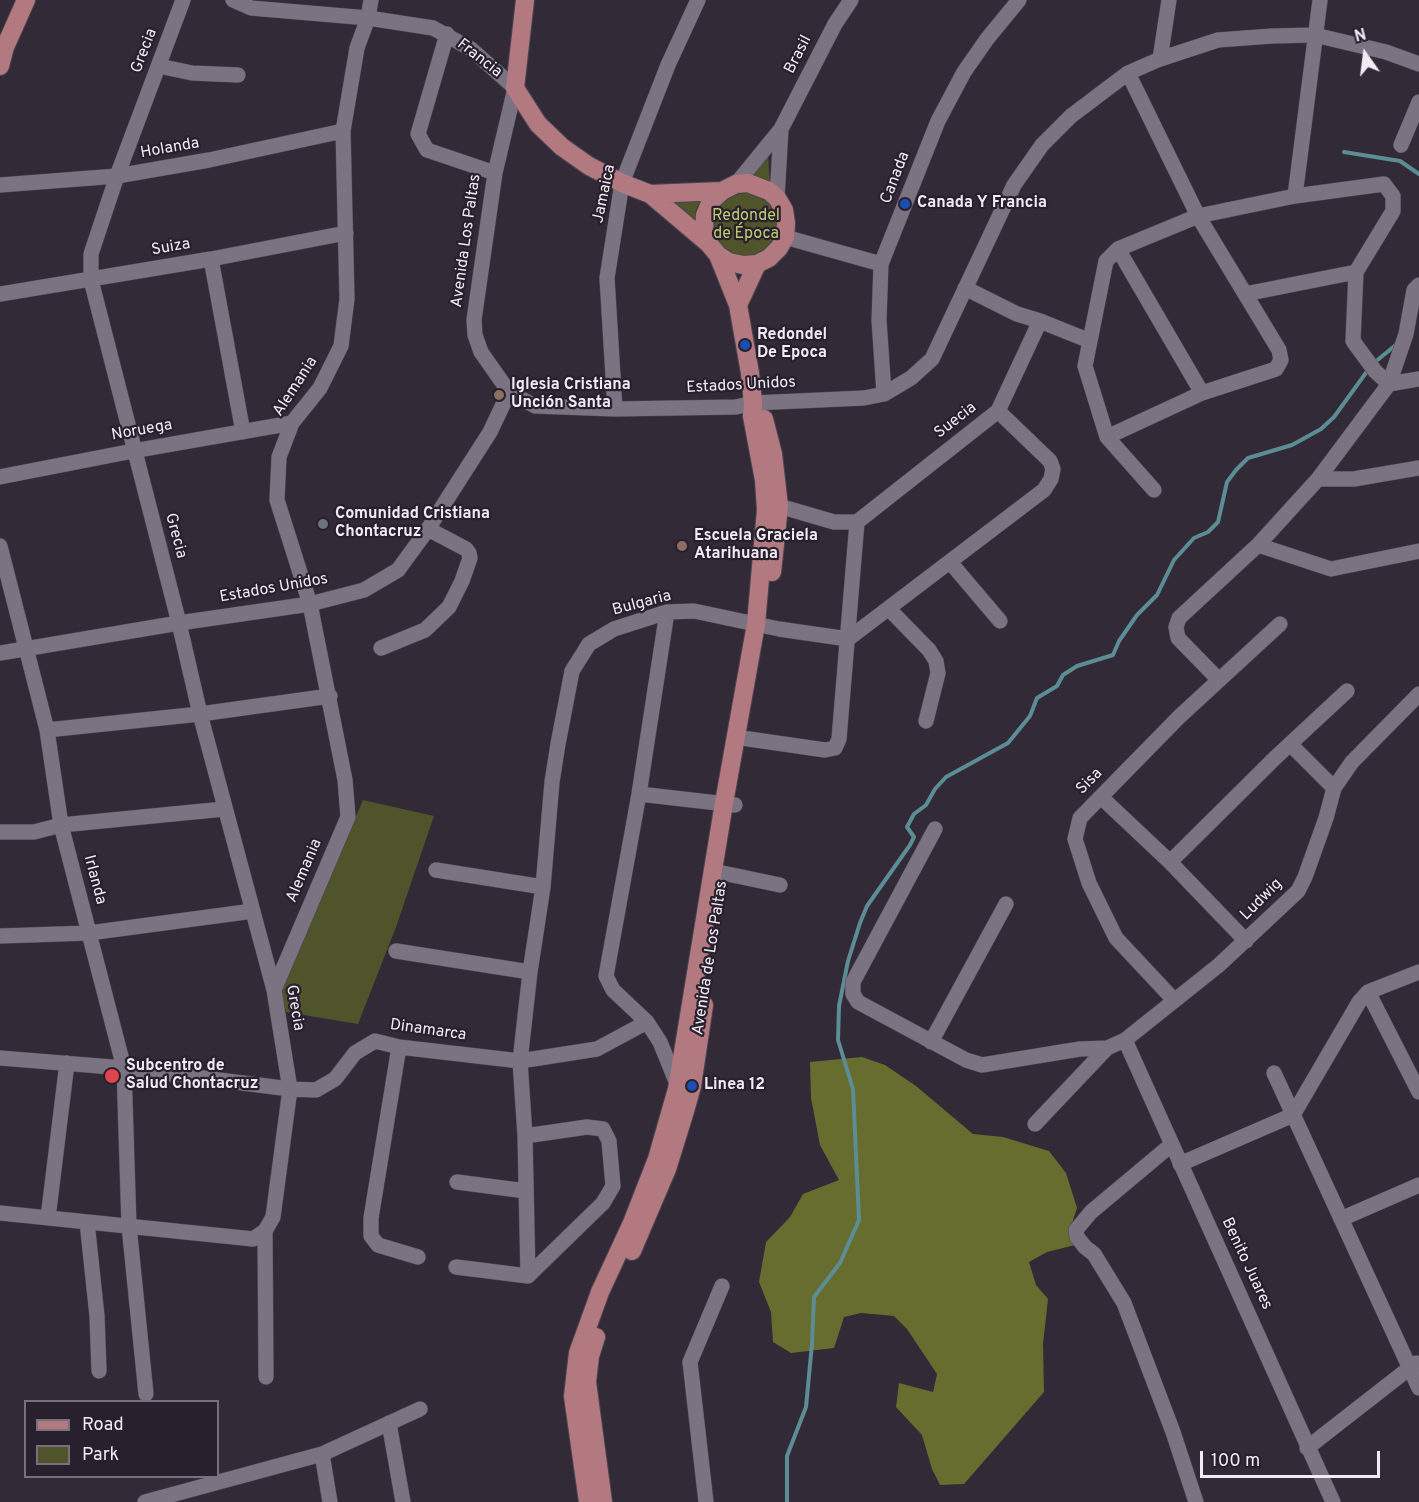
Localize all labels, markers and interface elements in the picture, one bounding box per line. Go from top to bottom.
north arrow [1335,24,1395,84]
text: N [1353,25,1369,48]
street label: Grecia [128,26,162,76]
street label: Brasil [781,33,817,77]
street label: Francia [453,35,505,83]
street label: Holanda [139,134,201,164]
street label: Canada [877,149,915,207]
street label: Jamaica [589,163,621,225]
street label: Avenida Los Paltas [448,173,486,309]
place label: Canada Y Francia [917,194,1047,214]
marker: Canada Y Francia [898,197,912,211]
park label: Redondel de Época [712,207,780,245]
street label: Suiza [150,235,192,261]
place label: Redondel De Epoca [757,326,827,364]
marker: Redondel De Epoca [738,338,752,352]
street label: Alemania [270,353,322,421]
street label: Estados Unidos [686,374,796,398]
place label: Iglesia Cristiana Unción Santa [511,376,631,414]
marker: Iglesia Cristiana Unción Santa [492,388,506,402]
street label: Suecia [931,399,981,443]
street label: Noruega [110,416,174,446]
place label: Comunidad Cristiana Chontacruz [335,505,490,543]
street label: Grecia [160,511,190,561]
marker: Comunidad Cristiana Chontacruz [316,517,330,531]
place label: Escuela Graciela Atarihuana [694,527,818,565]
marker: Escuela Graciela Atarihuana [675,539,689,553]
street label: Estados Unidos [218,570,330,608]
street label: Bulgaria [611,587,673,621]
street label: Sisa [1073,765,1107,799]
street label: Alemania [283,836,327,906]
street label: Irlanda [78,853,110,907]
street label: Ludwig [1237,875,1287,925]
street label: Avenida de Los Paltas [689,880,733,1036]
street label: Grecia [281,984,307,1032]
street label: Dinamarca [389,1016,467,1046]
place label: Subcentro de Salud Chontacruz [126,1057,258,1095]
marker: Subcentro de Salud Chontacruz [103,1067,121,1085]
place label: Linea 12 [704,1076,765,1096]
marker: Linea 12 [685,1079,699,1093]
street label: Benito Juares [1216,1215,1276,1313]
legend [24,1400,219,1478]
text: Road [82,1414,124,1437]
scale bar [1203,1439,1383,1477]
text: Park [82,1444,119,1467]
text: 100 m [1211,1450,1260,1473]

